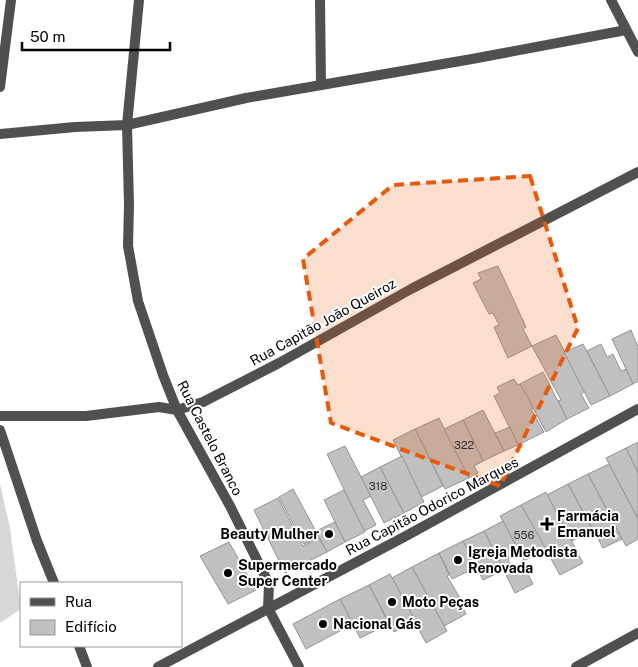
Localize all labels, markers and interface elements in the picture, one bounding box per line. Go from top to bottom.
scale bar [22,20,170,52]
text: 50 m [30,28,65,45]
street label: Rua Capitão João Queiroz [247,275,399,369]
street label: Rua Castelo Branco [174,378,246,498]
house number: 322 [454,439,474,451]
street label: Rua Capitão Odorico Marques [343,454,521,558]
house number: 318 [369,480,387,492]
place label: Farmácia Emanuel [557,508,619,540]
marker: Farmácia Emanuel [541,518,553,530]
place label: Beauty Mulher [220,526,319,542]
marker: Beauty Mulher [323,528,335,540]
house number: 556 [514,529,535,541]
place label: Igreja Metodista Renovada [468,544,578,576]
marker: Igreja Metodista Renovada [452,554,464,566]
place label: Supermercado Super Center [238,557,337,589]
marker: Supermercado Super Center [222,567,234,579]
legend [20,582,182,647]
text: Rua [65,593,92,610]
place label: Moto Peças [402,594,479,610]
marker: Moto Peças [386,596,398,608]
place label: Nacional Gás [333,616,421,632]
text: Edifício [65,618,117,635]
marker: Nacional Gás [317,618,329,630]

